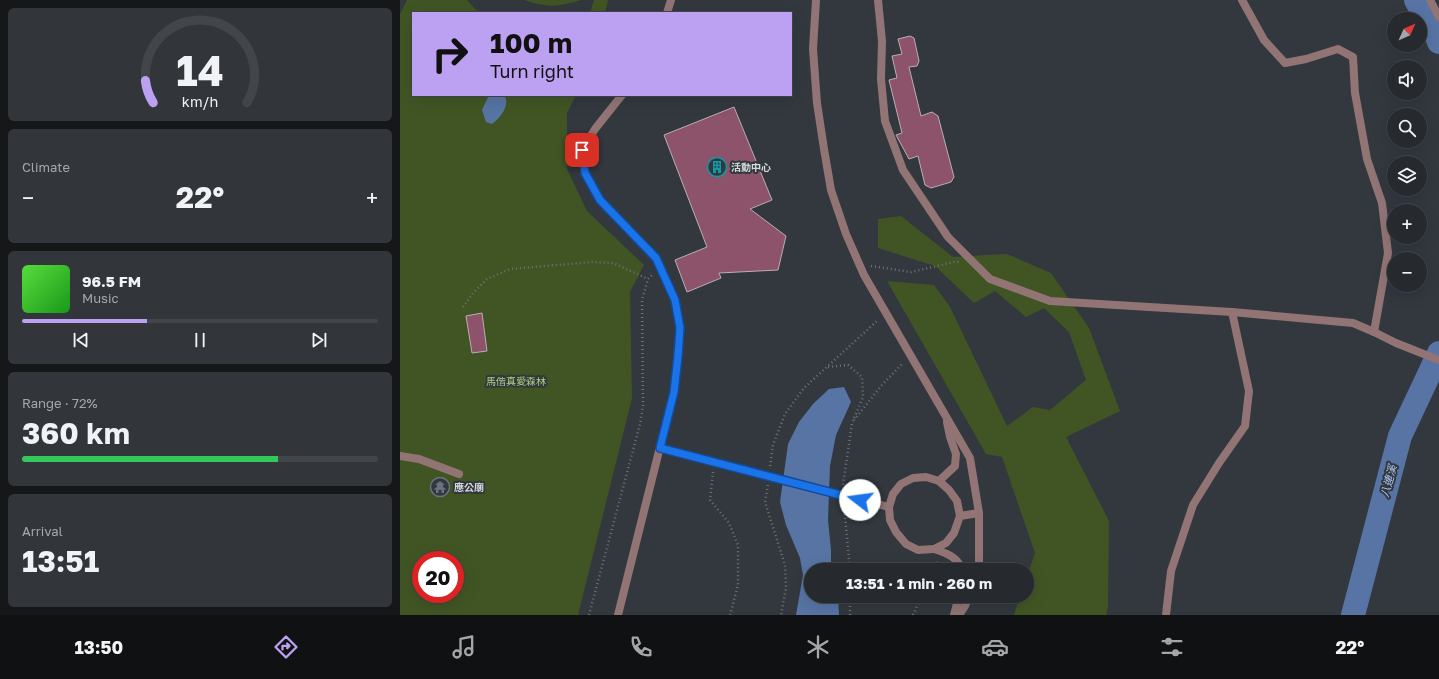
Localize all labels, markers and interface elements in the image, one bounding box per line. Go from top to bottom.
north arrow [1387,12,1427,52]
map controls [1387,12,1427,292]
text: 100 m [490,26,572,59]
icon: right [424,28,476,80]
text: 14 [176,45,224,95]
text: Turn right [490,60,574,82]
button: sound [1387,60,1427,100]
text: km/h [182,92,218,109]
button: search [1387,108,1427,148]
pin [565,133,599,167]
icon: arrive [571,139,593,161]
building icon: 活動中心 [706,156,728,178]
button: layers [1387,156,1427,196]
text: Climate [22,159,70,175]
place label: 活動中心 [731,161,771,173]
text: 22° [176,179,224,215]
text: − [22,184,34,211]
text: + [366,184,378,211]
button: + [1387,204,1427,244]
button: − [1387,252,1427,292]
text: 96.5 FM [82,272,141,290]
text: Music [82,290,119,306]
icon: previous [70,329,92,351]
icon: pause [189,329,211,351]
icon: next [308,329,330,351]
park label: 馬偕真愛森林 [486,375,546,387]
text: Range · 72% [22,395,97,411]
text: 360 km [22,415,130,451]
water label: 八連溪 [1377,461,1399,499]
temple icon: 應公廟 [429,476,451,498]
position arrow [839,479,881,521]
place label: 應公廟 [454,481,484,493]
text: Arrival [22,523,63,539]
text: 13:51 [22,543,99,579]
speed limit sign: 20 [412,551,464,603]
text: 13:51 · 1 min · 260 m [846,574,992,592]
icon: directions [272,633,300,661]
icon: music [450,633,478,661]
icon: phone [627,633,655,661]
icon: climate [804,633,832,661]
icon: car [981,633,1009,661]
icon: filters [1158,633,1186,661]
text: 13:50 [75,636,123,658]
text: 22° [1335,636,1364,658]

